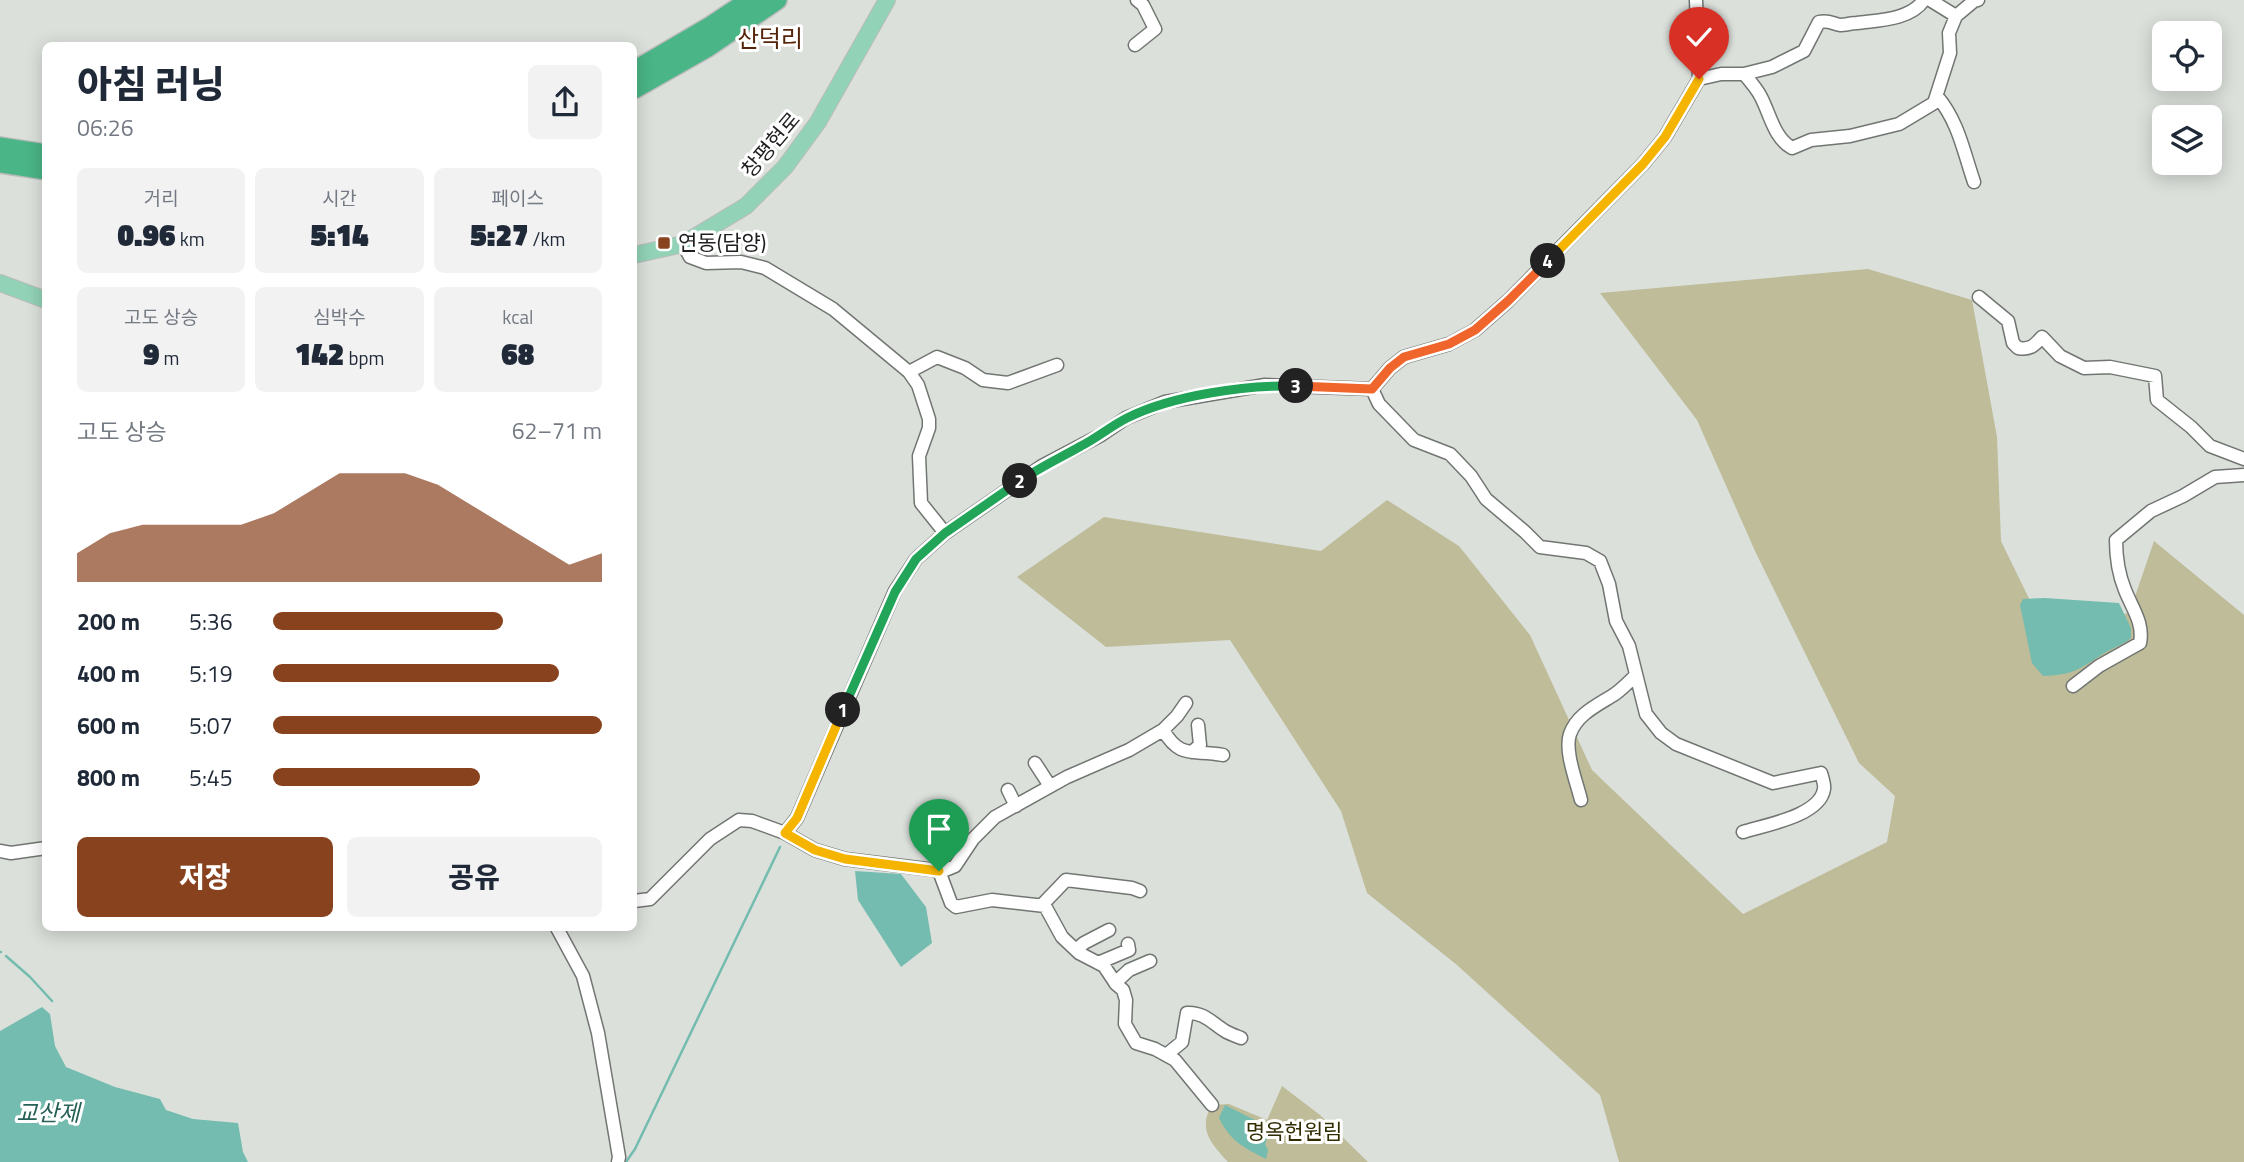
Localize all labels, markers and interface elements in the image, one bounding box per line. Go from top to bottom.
pin [1669,7,1729,79]
icon: check [1680,18,1718,56]
district label: 산덕리 [737,20,803,56]
map controls [2152,21,2222,175]
button: locate [2152,21,2222,91]
text: 아침 러닝 [77,55,225,113]
button: share [528,65,602,139]
street label: 창평현로 [733,104,807,184]
button: layers [2152,105,2222,175]
text: 06:26 [77,110,134,145]
text: 거리 [144,183,179,212]
text: 시간 [322,183,357,212]
text: 페이스 [492,183,544,212]
text: 0.96 [118,212,176,258]
text: 5:14 [310,212,369,258]
text: 5:27 [470,212,528,258]
text: km [176,224,205,253]
text: /km [528,224,565,253]
place label: 연동(담양) [678,226,766,258]
marker: 연동(담양) [656,235,672,251]
pin: 4 [1530,244,1566,278]
text: 4 [1542,246,1553,275]
text: 고도 상승 [124,302,198,331]
text: 심박수 [313,302,366,331]
text: kcal [502,302,533,331]
text: 9 [143,331,159,377]
text: 142 [295,331,344,377]
text: 68 [501,331,534,377]
text: m [159,343,179,372]
text: bpm [344,343,384,372]
pin: 3 [1278,368,1314,404]
text: 3 [1290,371,1301,400]
text: 62–71 m [512,413,602,448]
text: 고도 상승 [77,414,167,449]
pin: 2 [1002,463,1038,498]
text: 2 [1014,466,1025,495]
text: 200 m [77,604,140,639]
text: 5:36 [189,604,233,639]
text: 400 m [77,656,140,691]
text: 5:19 [189,656,233,691]
pin: 1 [826,692,860,728]
text: 1 [837,695,848,724]
text: 600 m [77,708,140,743]
text: 5:07 [189,708,233,743]
text: 800 m [77,760,140,795]
text: 5:45 [189,760,233,795]
pin [909,799,969,871]
icon: arrive [920,810,958,848]
button: 저장 [77,837,333,917]
button: 공유 [347,837,602,917]
water label: 교산제 [16,1095,83,1130]
park label: 명옥헌원림 [1246,1115,1342,1147]

